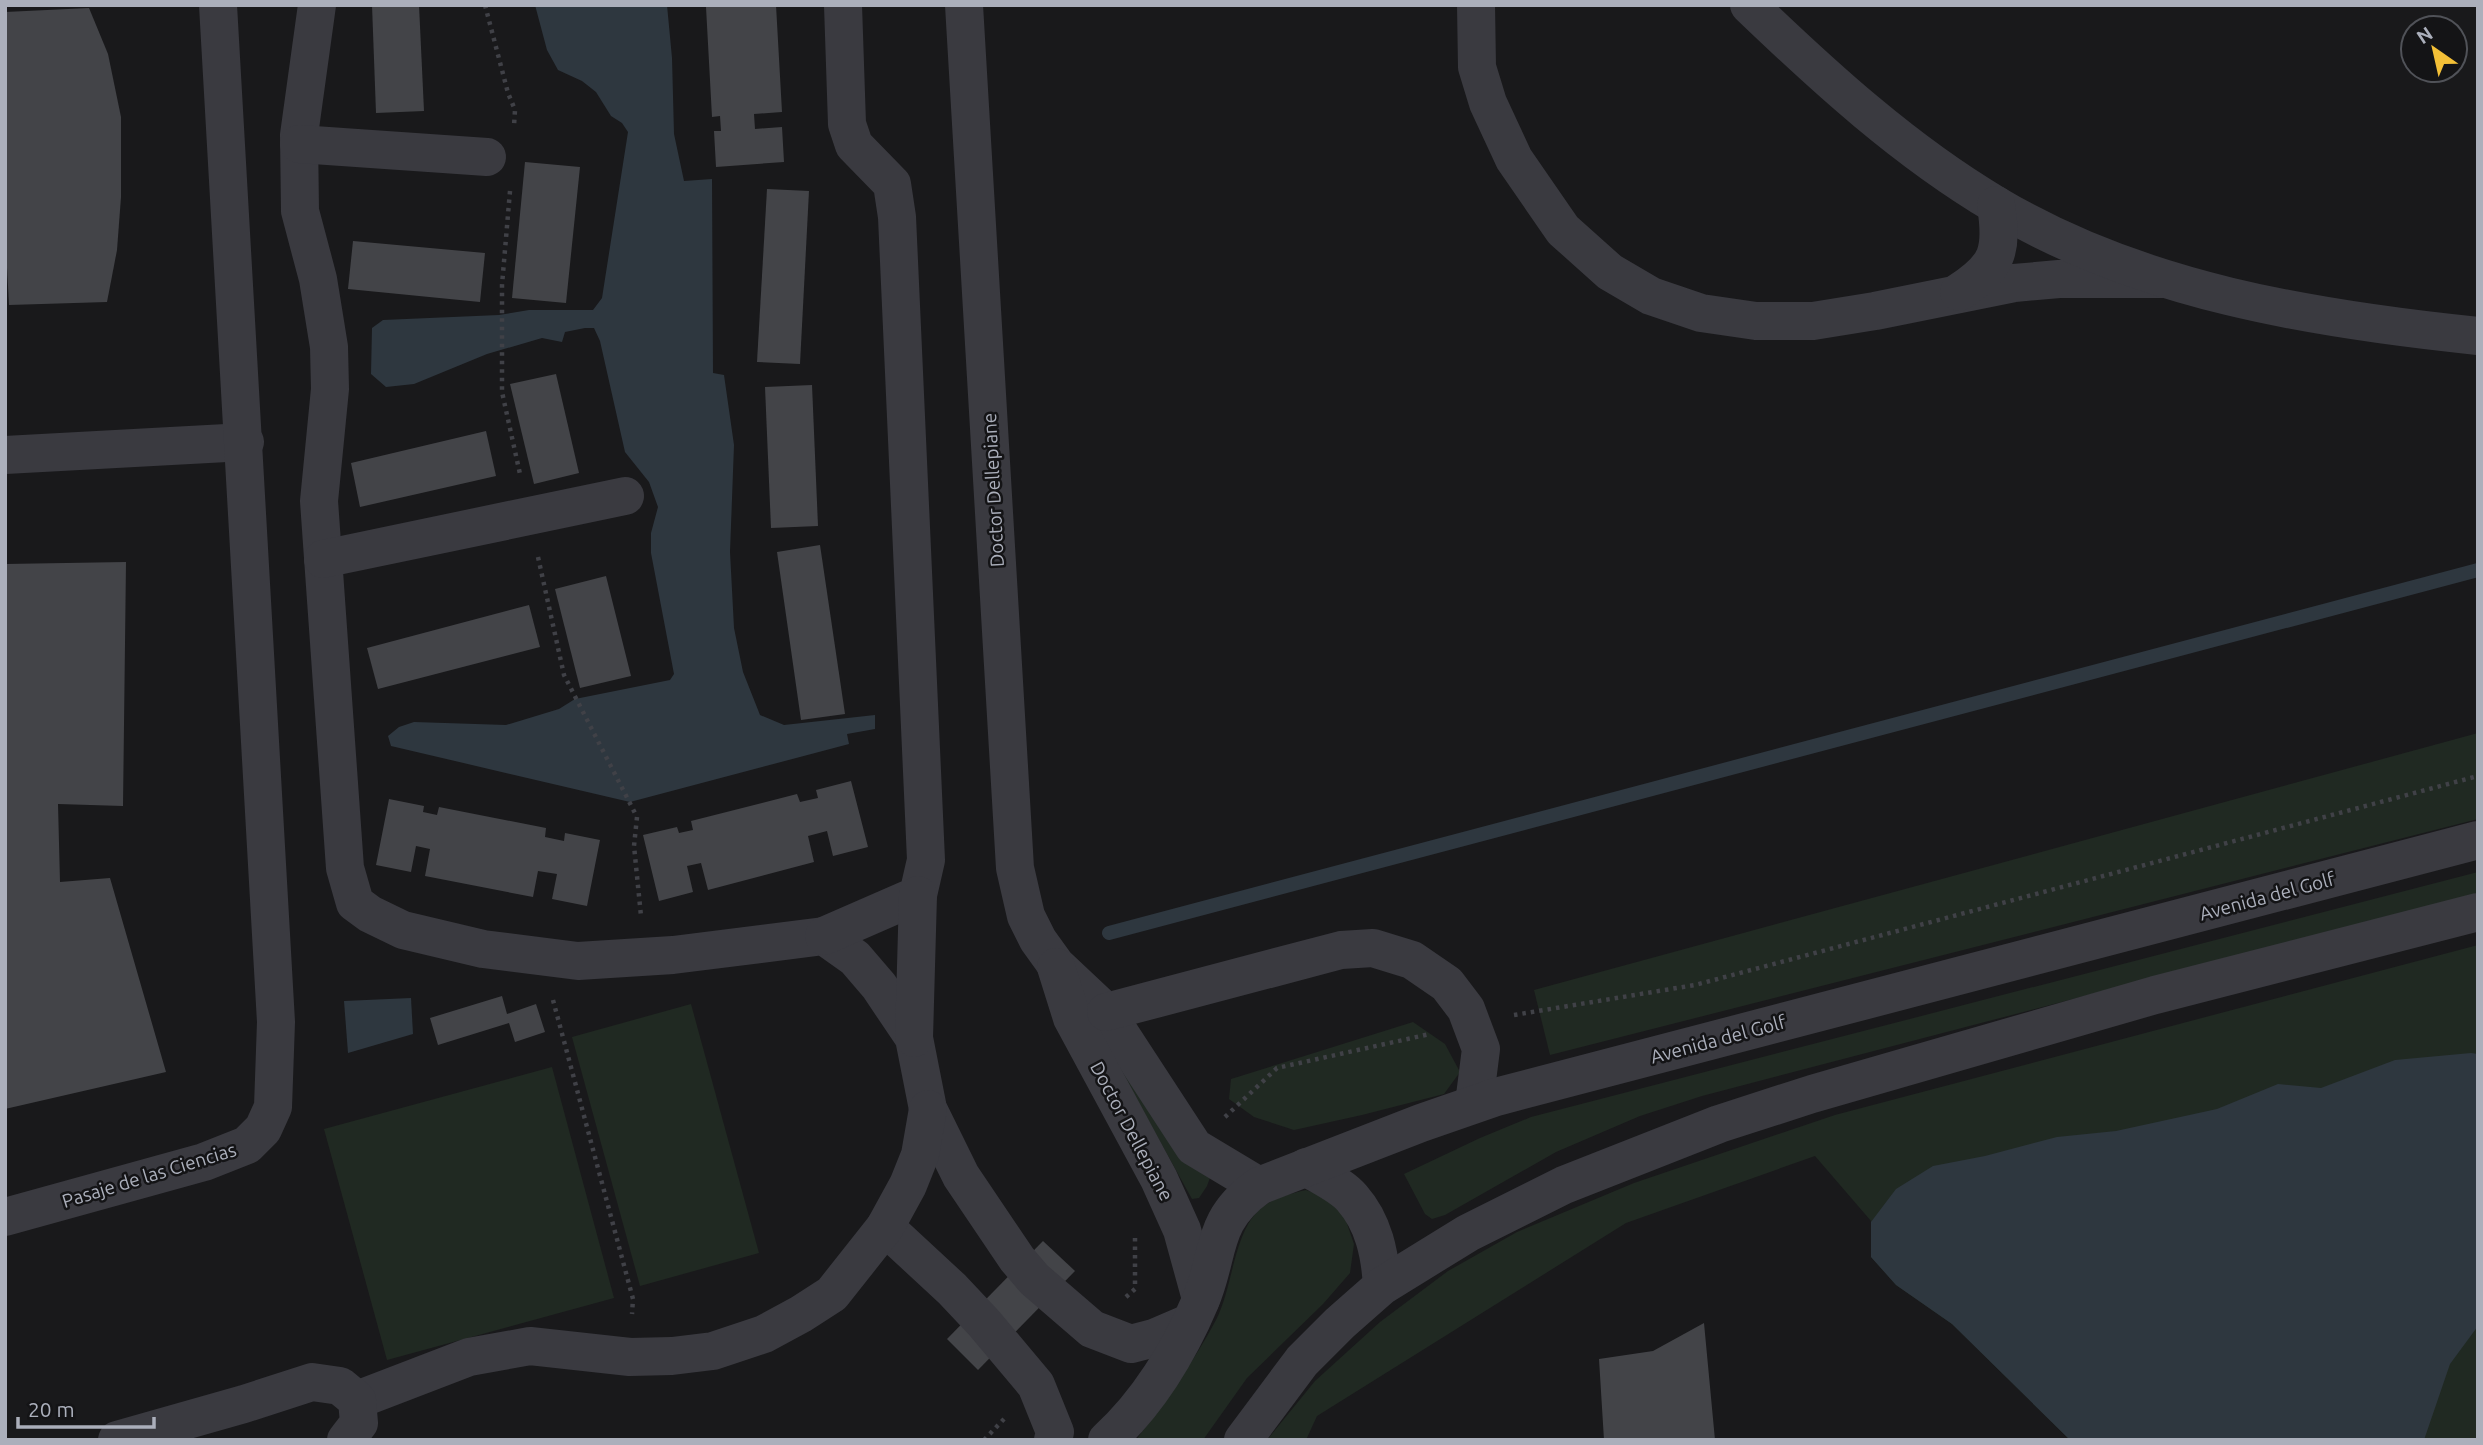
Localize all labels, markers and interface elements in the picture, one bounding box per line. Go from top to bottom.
north arrow [2399,14,2469,84]
text: N [2412,22,2437,48]
street label: Doctor Dellepiane [978,412,1008,568]
street label: Avenida del Golf [2197,867,2338,925]
street label: Avenida del Golf [1648,1010,1789,1068]
street label: Doctor Dellepiane [1086,1058,1178,1204]
street label: Pasaje de las Ciencias [59,1138,239,1212]
scale bar [18,1386,154,1430]
text: 20 m [28,1397,75,1421]

